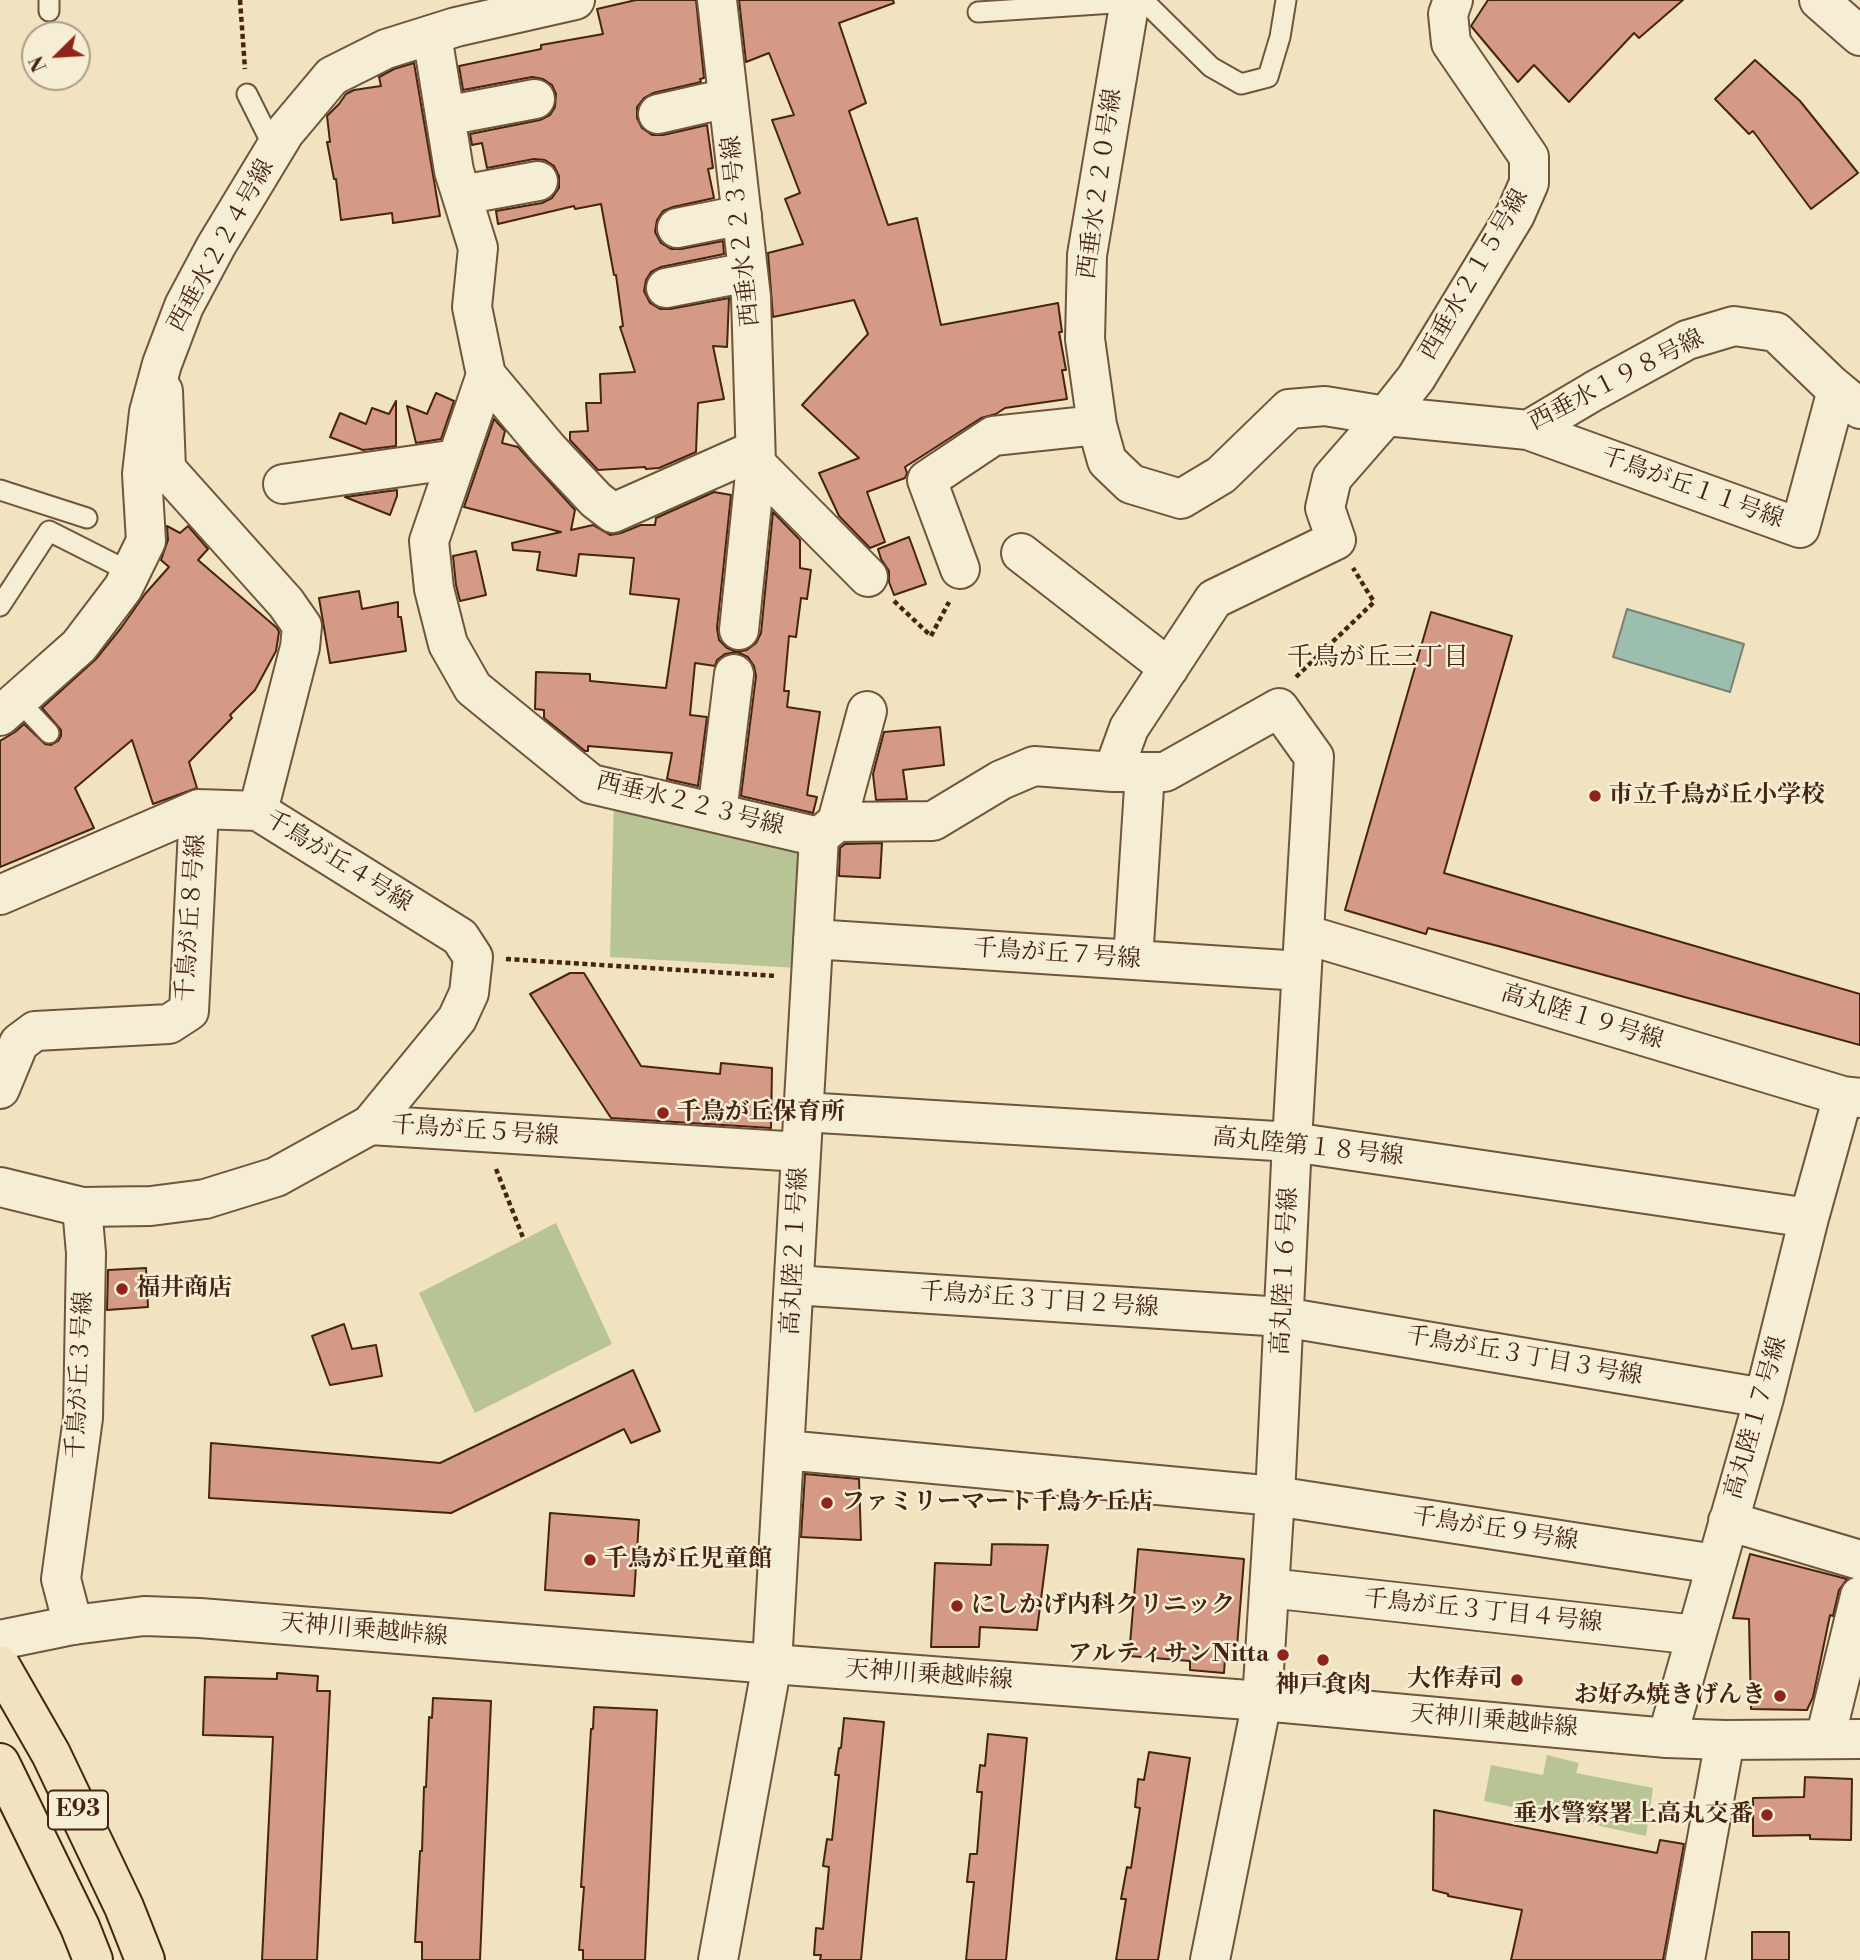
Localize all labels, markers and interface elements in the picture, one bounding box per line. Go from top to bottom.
north arrow [21,21,91,91]
text: N [25,52,53,75]
street label: 西垂水２２０号線 [1073,87,1129,281]
street label: 西垂水２２３号線 [718,134,766,328]
street label: 西垂水２２４号線 [163,155,281,337]
street label: 西垂水２１５号線 [1415,185,1535,365]
street label: 西垂水１９８号線 [1525,325,1709,437]
street label: 千鳥が丘１１号線 [1597,443,1787,535]
district label: 千鳥が丘三丁目 [1287,643,1469,675]
street label: 西垂水２２３号線 [593,768,787,842]
place label: 市立千鳥が丘小学校 [1609,782,1825,810]
marker: 市立千鳥が丘小学校 [1587,788,1603,804]
street label: 千鳥が丘４号線 [259,805,417,919]
street label: 千鳥が丘８号線 [172,833,212,1003]
street label: 千鳥が丘７号線 [972,935,1142,975]
street label: 高丸陸１９号線 [1497,980,1667,1056]
place label: 千鳥が丘保育所 [677,1099,845,1127]
marker: 千鳥が丘保育所 [655,1105,671,1121]
street label: 千鳥が丘５号線 [390,1112,560,1152]
street label: 高丸陸第１８号線 [1211,1124,1405,1172]
street label: 高丸陸２１号線 [777,1166,815,1336]
street label: 高丸陸１６号線 [1267,1186,1305,1356]
place label: 福井商店 [136,1275,232,1303]
street label: 千鳥が丘３丁目２号線 [918,1278,1160,1324]
marker: 福井商店 [114,1281,130,1297]
street label: 千鳥が丘３号線 [62,1290,100,1460]
street label: 千鳥が丘３丁目３号線 [1403,1322,1645,1392]
street label: 高丸陸１７号線 [1720,1333,1794,1503]
place label: ファミリーマート千鳥ケ丘店 [841,1489,1153,1517]
marker: ファミリーマート千鳥ケ丘店 [819,1495,835,1511]
street label: 千鳥が丘９号線 [1410,1503,1580,1557]
place label: 千鳥が丘児童館 [604,1546,772,1574]
marker: 千鳥が丘児童館 [582,1552,598,1568]
street label: 千鳥が丘３丁目４号線 [1362,1585,1604,1639]
place label: にしかげ内科クリニック [971,1592,1235,1620]
marker: にしかげ内科クリニック [949,1598,965,1614]
street label: 天神川乗越峠線 [279,1609,449,1653]
place label: アルティサンNitta [1068,1641,1269,1669]
marker: アルティサンNitta [1275,1647,1291,1663]
marker: 神戸食肉 [1315,1652,1331,1668]
street label: 天神川乗越峠線 [844,1656,1014,1696]
place label: 大作寿司 [1407,1666,1503,1694]
place label: 神戸食肉 [1275,1672,1371,1700]
marker: 大作寿司 [1509,1672,1525,1688]
place label: お好み焼きげんき [1574,1682,1766,1710]
marker: お好み焼きげんき [1772,1688,1788,1704]
street label: 天神川乗越峠線 [1409,1700,1579,1744]
road number: E93 [48,1790,108,1829]
place label: 垂水警察署上高丸交番 [1513,1801,1753,1829]
marker: 垂水警察署上高丸交番 [1759,1807,1775,1823]

